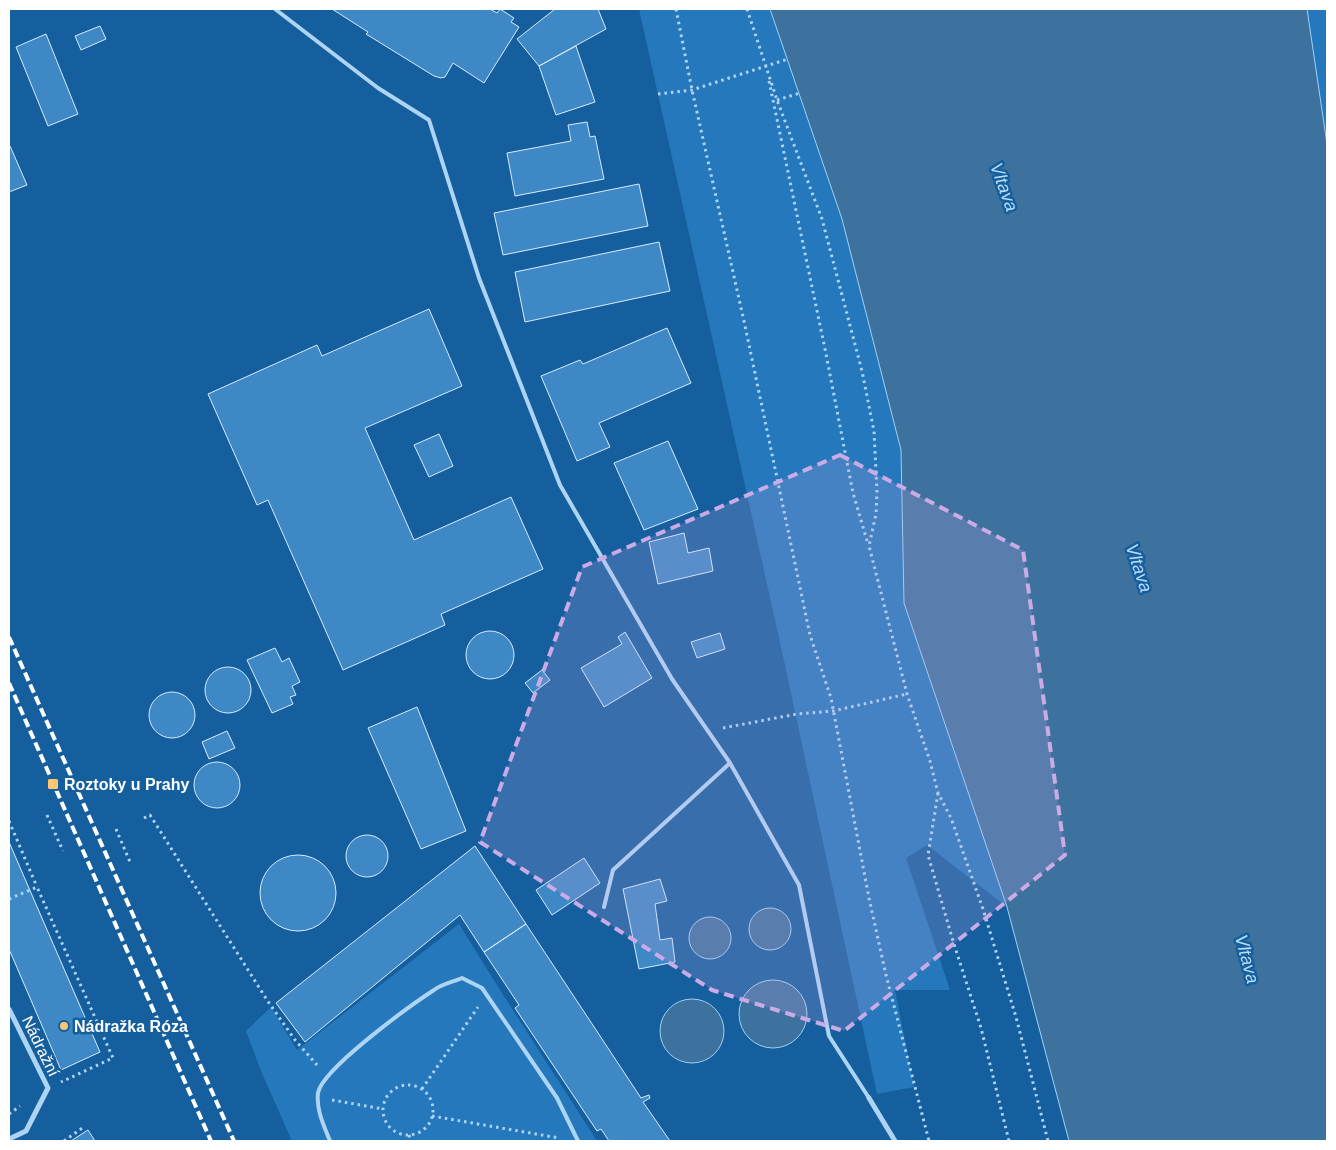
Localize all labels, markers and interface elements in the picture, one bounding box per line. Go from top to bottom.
water label: Vltava [986,160,1022,214]
water label: Vltava [1122,541,1156,595]
place label: Roztoky u Prahy [64,776,189,793]
marker: Roztoky u Prahy [46,777,60,791]
water label: Vltava [1231,932,1263,986]
street label: Nádražní [19,1013,63,1080]
place label: Nádražka Róza [74,1018,188,1035]
marker: Nádražka Róza [58,1020,70,1032]

